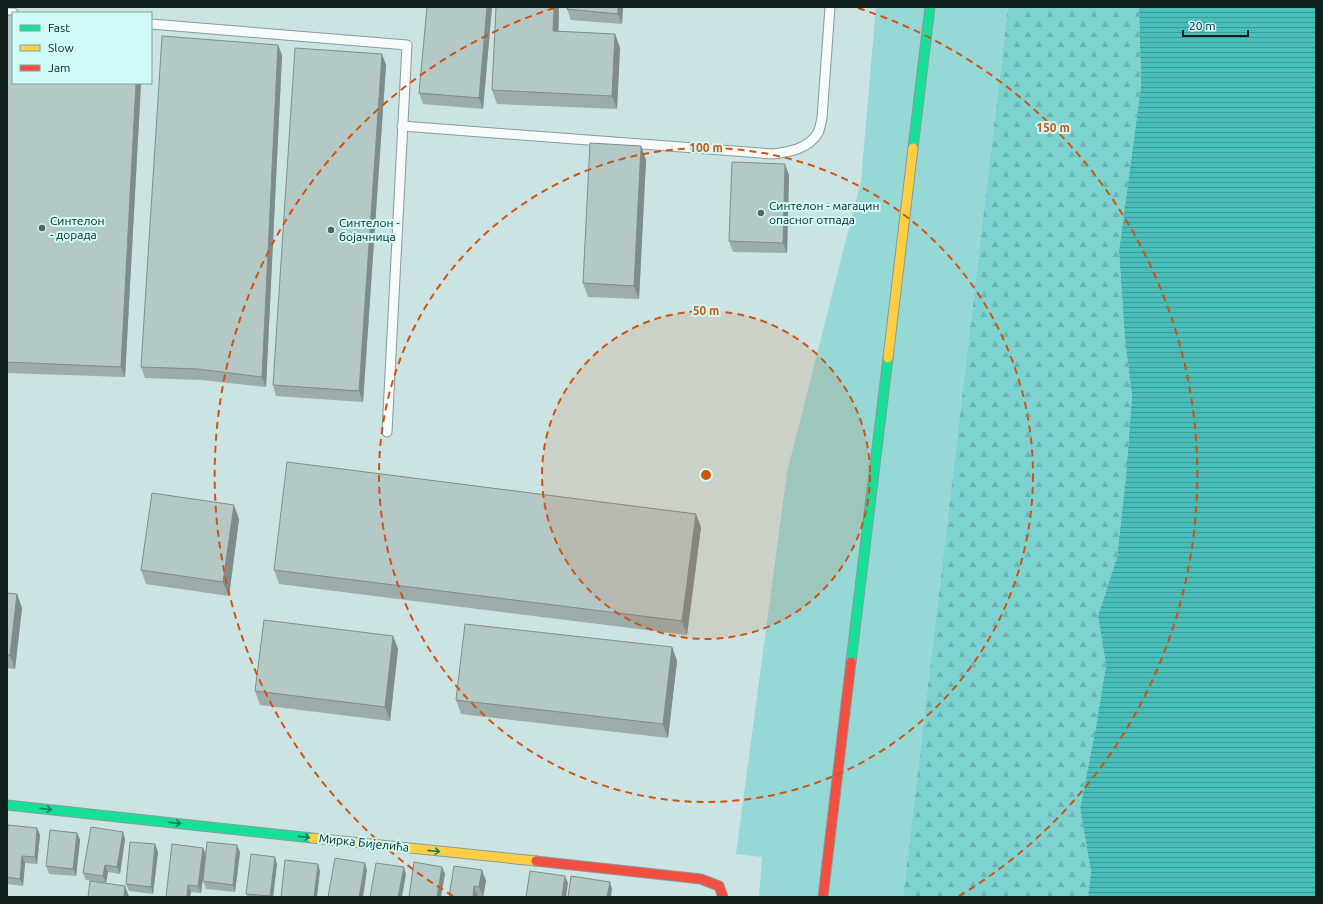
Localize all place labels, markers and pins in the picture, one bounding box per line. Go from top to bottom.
place label: Синтелон - магацин опасног отпада [769,199,879,226]
marker: Синтелон - магацин опасног отпада [756,208,766,218]
place label: Синтелон - дорада [50,214,104,241]
place label: Синтелон - бојачница [339,216,400,243]
marker: Синтелон - дорада [37,223,47,233]
marker: Синтелон - бојачница [326,225,336,235]
centre of rings [699,468,713,482]

